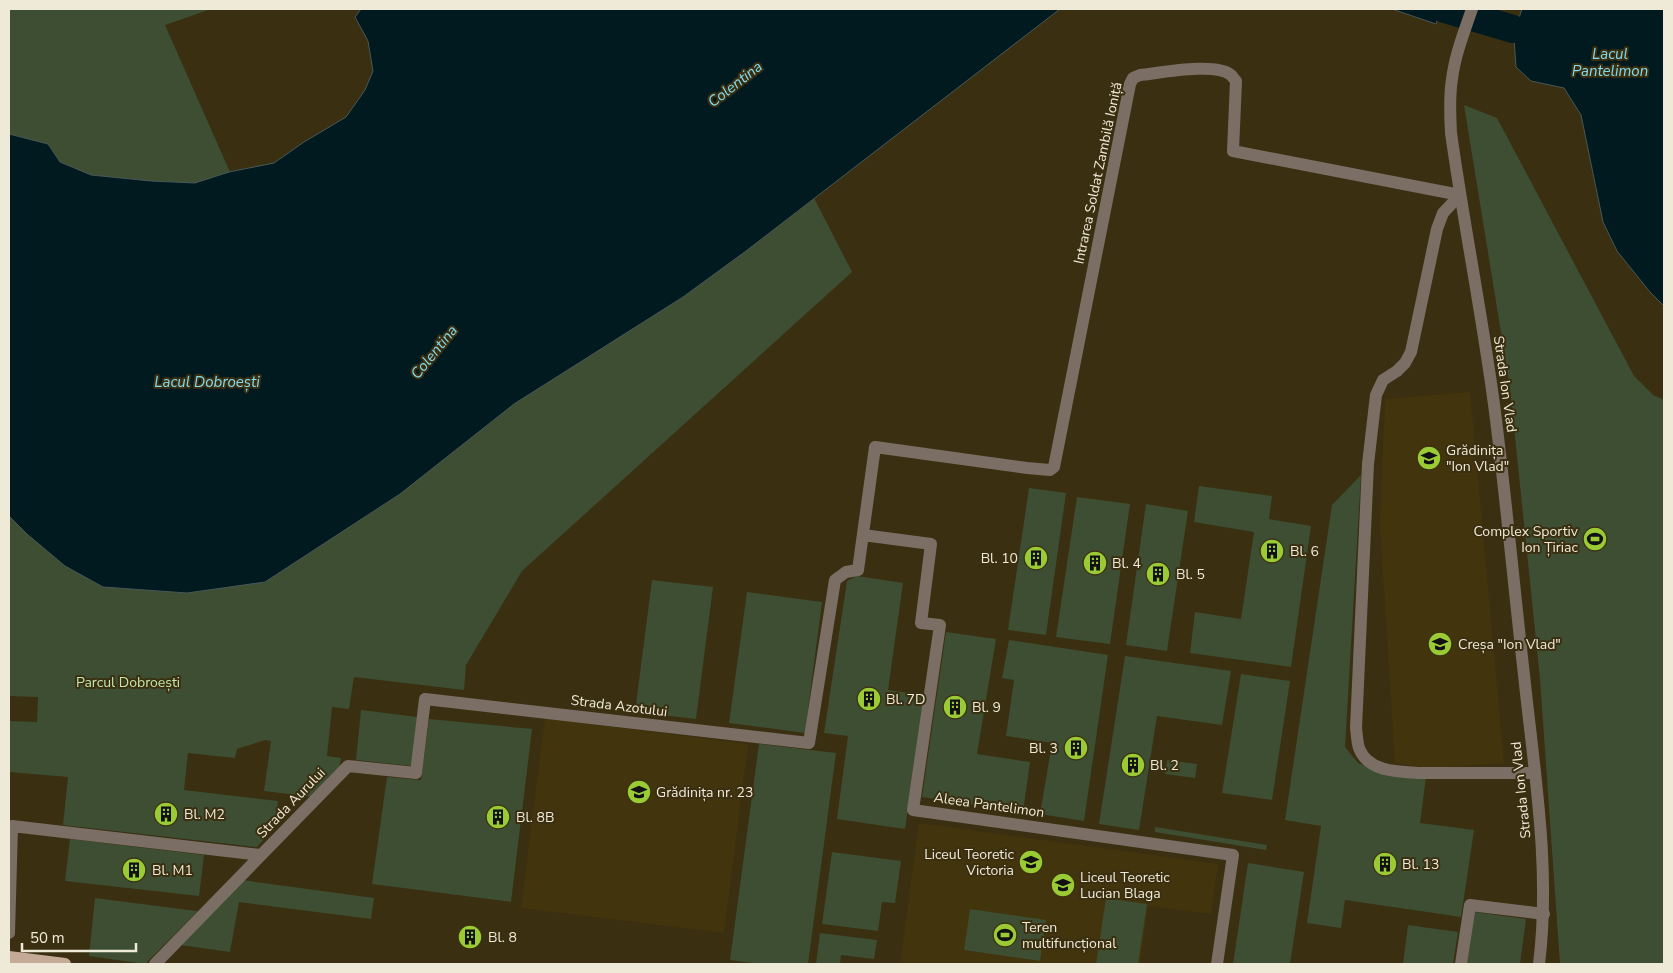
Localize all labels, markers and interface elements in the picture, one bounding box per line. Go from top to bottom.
water label: Lacul Pantelimon [1572,44,1648,81]
water label: Colentina [704,56,766,112]
street label: Intrarea Soldat Zambilă Ioniță [1069,80,1127,266]
water label: Colentina [406,321,462,383]
street label: Strada Ion Vlad [1489,334,1521,434]
water label: Lacul Dobroești [154,372,260,392]
place label: Grădinița "Ion Vlad" [1446,441,1509,476]
school or university icon: Grădinița "Ion Vlad" [1416,445,1442,471]
place label: Complex Sportiv Ion Țiriac [1473,522,1579,557]
sports icon: Complex Sportiv Ion Țiriac [1582,526,1608,552]
building icon: Bl. 6 [1259,538,1285,564]
place label: Bl. 6 [1290,542,1319,561]
building icon: Bl. 10 [1023,545,1049,571]
place label: Bl. 10 [981,549,1018,568]
building icon: Bl. 4 [1082,550,1108,576]
place label: Bl. 4 [1112,554,1141,573]
building icon: Bl. 5 [1145,561,1171,587]
place label: Bl. 5 [1176,565,1205,584]
school or university icon: Creșa "Ion Vlad" [1427,631,1453,657]
place label: Creșa "Ion Vlad" [1458,635,1561,654]
park label: Parcul Dobroești [76,673,180,692]
building icon: Bl. 7D [856,686,882,712]
place label: Bl. 7D [886,690,925,709]
street label: Strada Azotului [570,691,668,721]
building icon: Bl. 9 [942,694,968,720]
place label: Bl. 9 [972,698,1001,717]
building icon: Bl. 3 [1063,735,1089,761]
place label: Bl. 3 [1029,739,1058,758]
street label: Strada Ion Vlad [1506,741,1536,839]
building icon: Bl. 2 [1120,752,1146,778]
place label: Bl. 2 [1150,756,1179,775]
street label: Strada Aurului [252,764,330,842]
school or university icon: Grădinița nr. 23 [626,779,652,805]
place label: Grădinița nr. 23 [656,783,753,802]
street label: Aleea Pantelimon [932,788,1046,822]
building icon: Bl. M2 [153,801,179,827]
building icon: Bl. 8B [485,804,511,830]
place label: Bl. M2 [184,805,225,824]
place label: Bl. 8B [516,808,554,827]
place label: Liceul Teoretic Victoria [924,845,1015,880]
school or university icon: Liceul Teoretic Victoria [1018,849,1044,875]
building icon: Bl. 13 [1372,851,1398,877]
place label: Bl. 13 [1402,855,1439,874]
building icon: Bl. M1 [121,857,147,883]
place label: Bl. M1 [152,861,193,880]
place label: Liceul Teoretic Lucian Blaga [1080,868,1170,903]
school or university icon: Liceul Teoretic Lucian Blaga [1050,872,1076,898]
place label: Teren multifuncțional [1022,918,1117,953]
scale bar [22,920,136,952]
sports icon: Teren multifuncțional [992,922,1018,948]
building icon: Bl. 8 [457,924,483,950]
text: 50 m [30,928,65,948]
place label: Bl. 8 [488,928,517,947]

